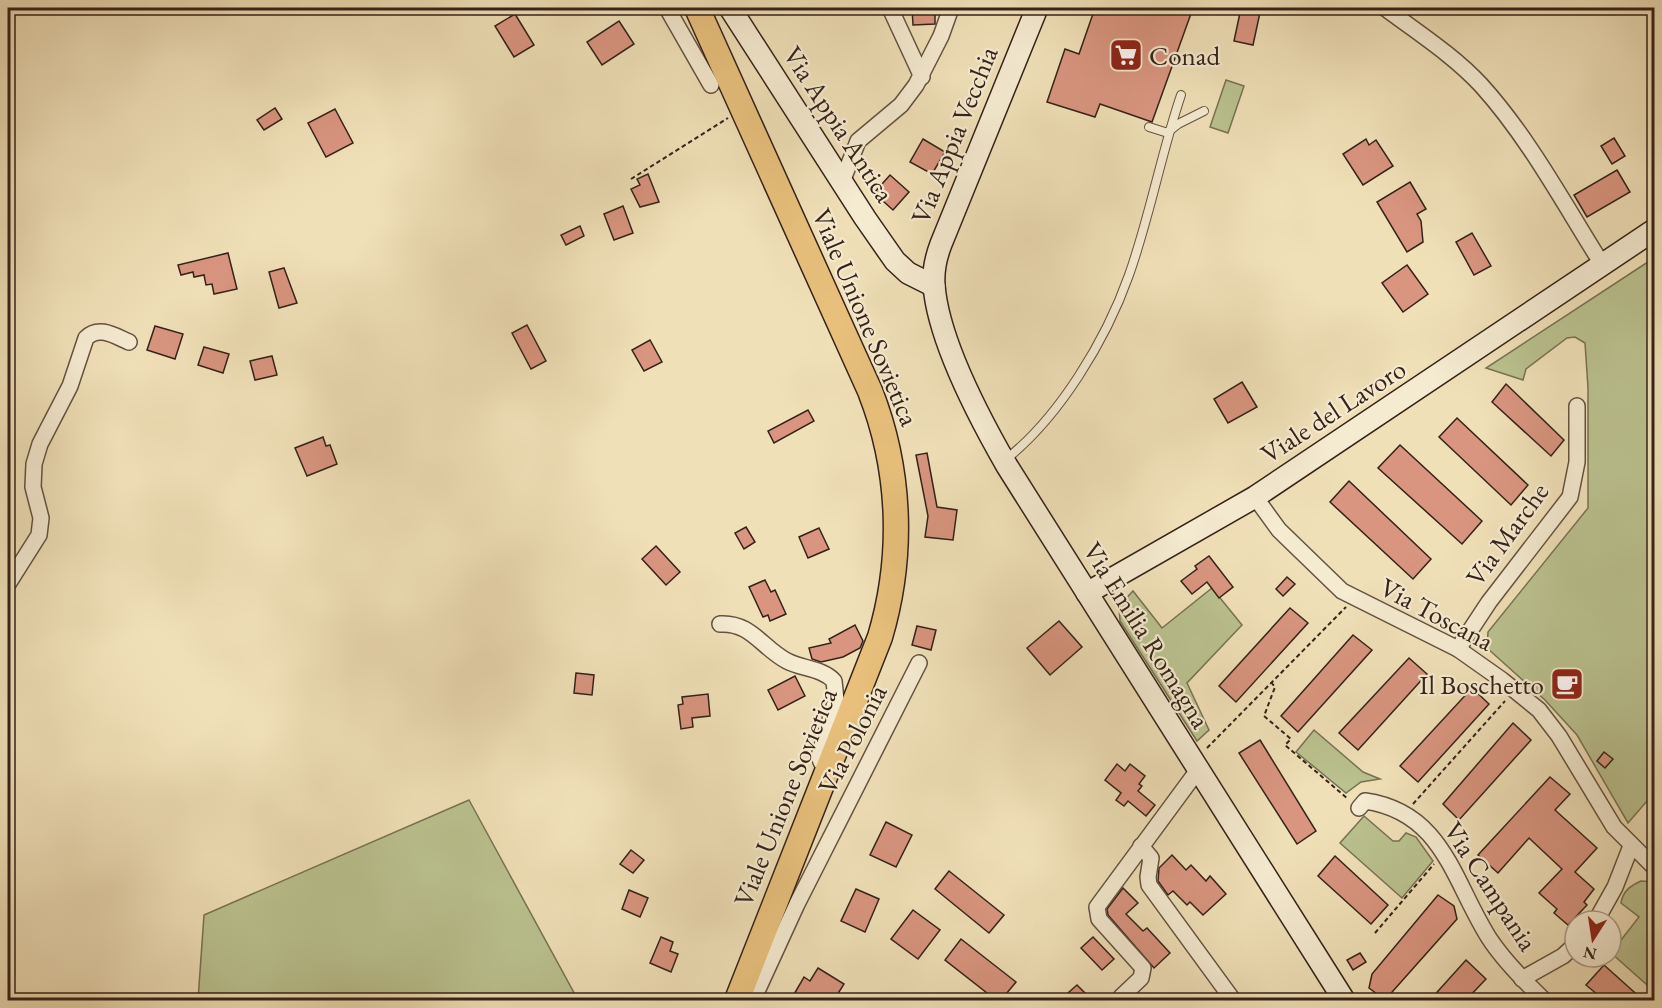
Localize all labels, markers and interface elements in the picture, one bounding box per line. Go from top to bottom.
supermarket icon: Conad [1108,37,1144,73]
place label: Conad [1149,38,1221,73]
street label: Via Appia Antica [776,39,903,209]
street label: Via Appia Vecchia [902,41,1006,229]
street label: Viale Unione Sovietica [804,203,928,431]
street label: Viale del Lavoro [1254,351,1412,471]
street label: Via Marche [1458,475,1556,593]
street label: Via Emilia Romagna [1076,535,1219,735]
street label: Via Toscana [1374,569,1500,659]
cafe icon: Il Boschetto [1549,666,1585,702]
place label: Il Boschetto [1419,667,1544,702]
street label: Via Polonia [810,678,895,800]
street label: Viale Unione Sovietica [725,682,845,911]
street label: Via Campania [1436,815,1546,957]
north arrow [1563,909,1623,969]
text: N [1581,942,1599,965]

